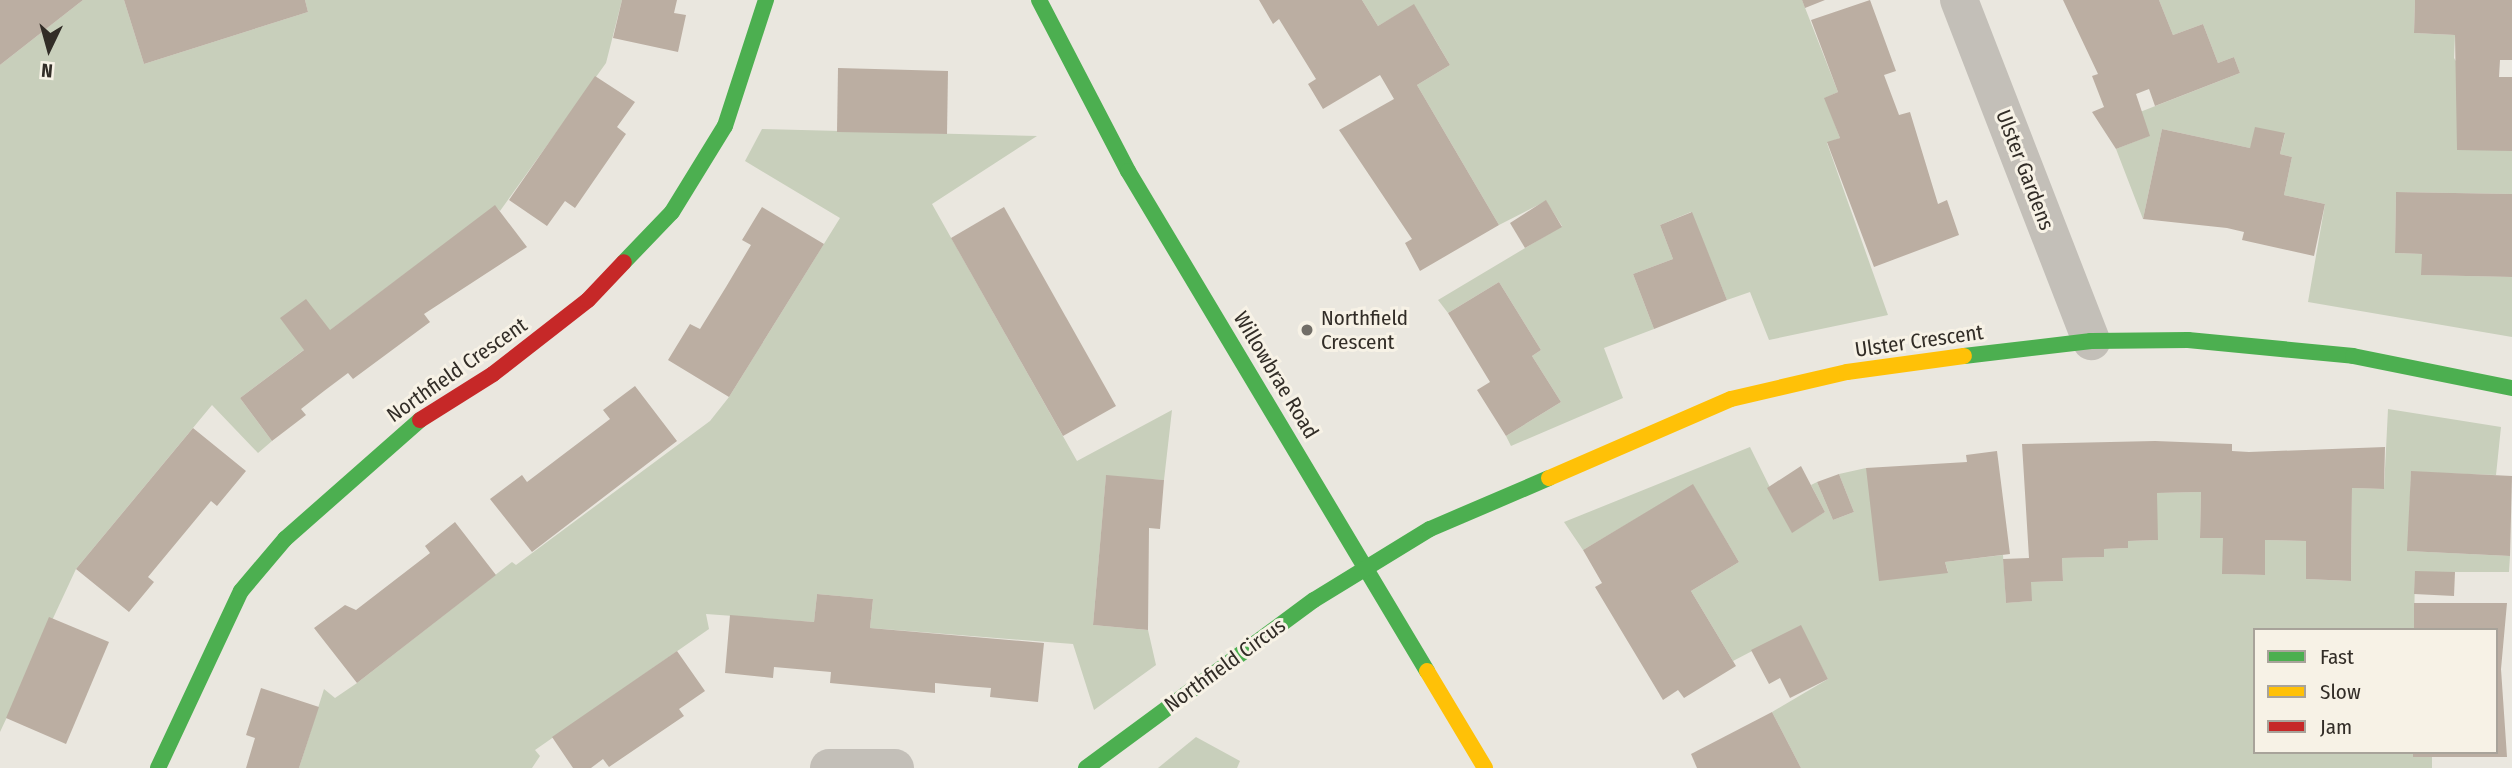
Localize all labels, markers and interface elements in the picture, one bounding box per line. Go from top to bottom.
north arrow [14,14,84,84]
text: N [40,58,54,82]
street label: Ulster Gardens [1991,106,2059,234]
place label: Northfield Crescent [1321,305,1408,355]
street label: Willowbrae Road [1228,307,1324,443]
street label: Northfield Crescent [382,312,532,428]
street label: Ulster Crescent [1853,320,1985,362]
marker: Northfield Crescent [1299,322,1315,338]
street label: Northfield Circus [1160,613,1290,717]
legend [2253,628,2498,754]
text: Fast [2320,644,2354,670]
text: Slow [2320,679,2361,705]
text: Jam [2320,714,2352,740]

